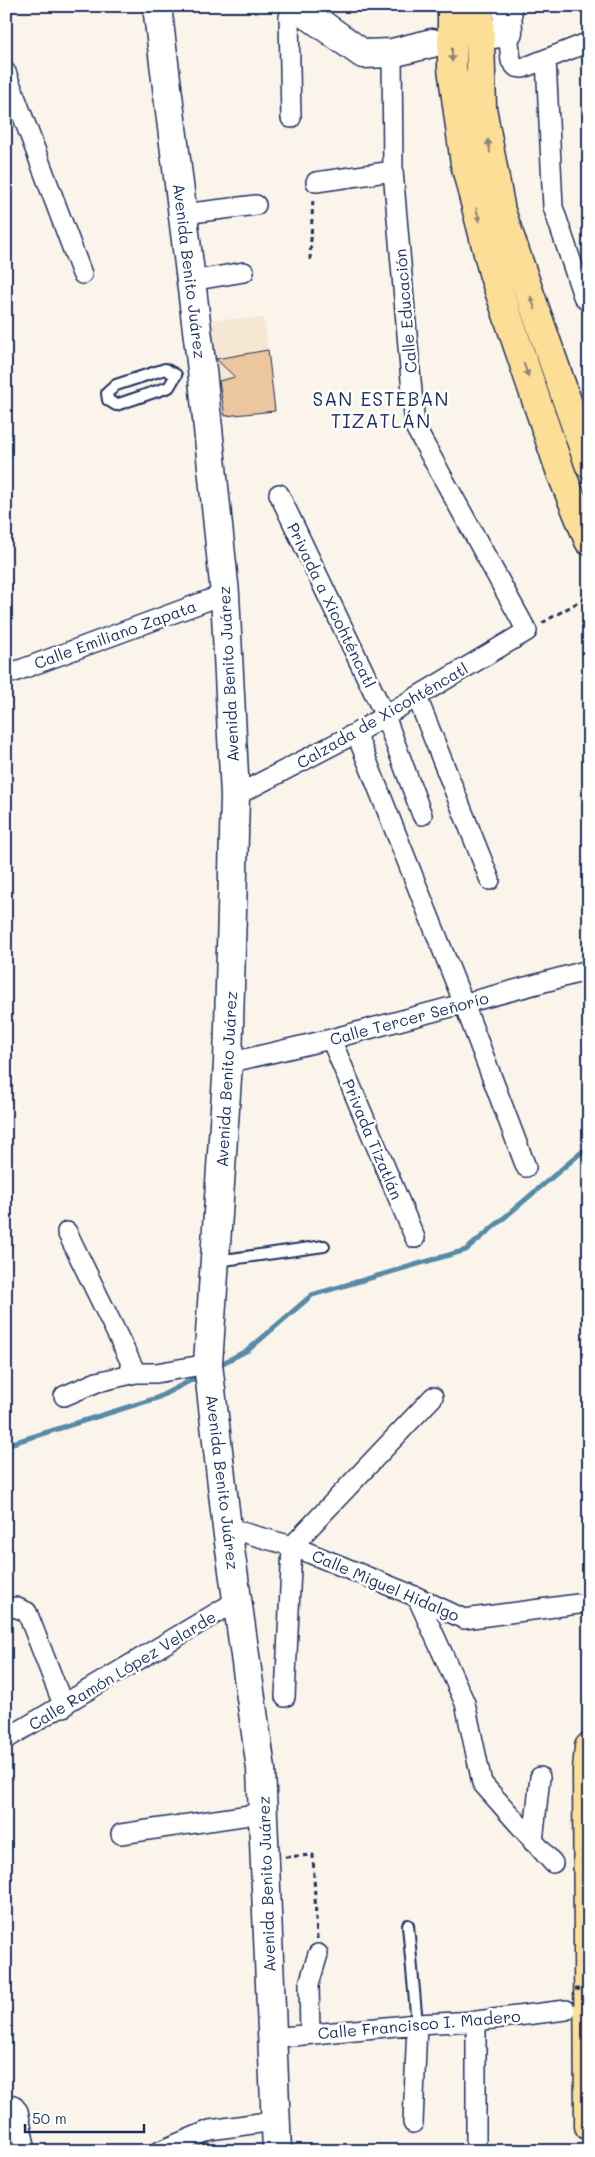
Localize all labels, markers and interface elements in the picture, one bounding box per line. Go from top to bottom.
one-way arrow [448,47,456,63]
one-way arrow [485,139,493,154]
street label: Avenida Benito Juárez [169,182,211,360]
one-way arrow [475,207,483,222]
street label: Calle Educación [389,248,421,374]
one-way arrow [529,295,536,310]
one-way arrow [523,363,531,378]
district label: SAN ESTEBAN TIZATLÁN [313,386,449,433]
street label: Privada a Xicohténcatl [283,519,381,691]
street label: Avenida Benito Juárez [213,585,243,763]
street label: Calle Emiliano Zapata [31,595,199,673]
street label: Calzada de Xicohténcatl [293,657,471,773]
street label: Calle Tercer Señorío [327,987,491,1049]
street label: Avenida Benito Juárez [211,990,241,1168]
street label: Privada Tizatlán [338,1076,408,1202]
street label: Avenida Benito Juárez [202,1393,244,1571]
street label: Calle Miguel Hidalgo [309,1544,463,1626]
street label: Calle Ramón López Velarde [25,1606,219,1734]
street label: Avenida Benito Juárez [252,1795,280,1973]
street label: Calle Francisco I. Madero [317,2005,521,2043]
scale bar [25,2102,144,2134]
text: 50 m [32,2108,67,2128]

